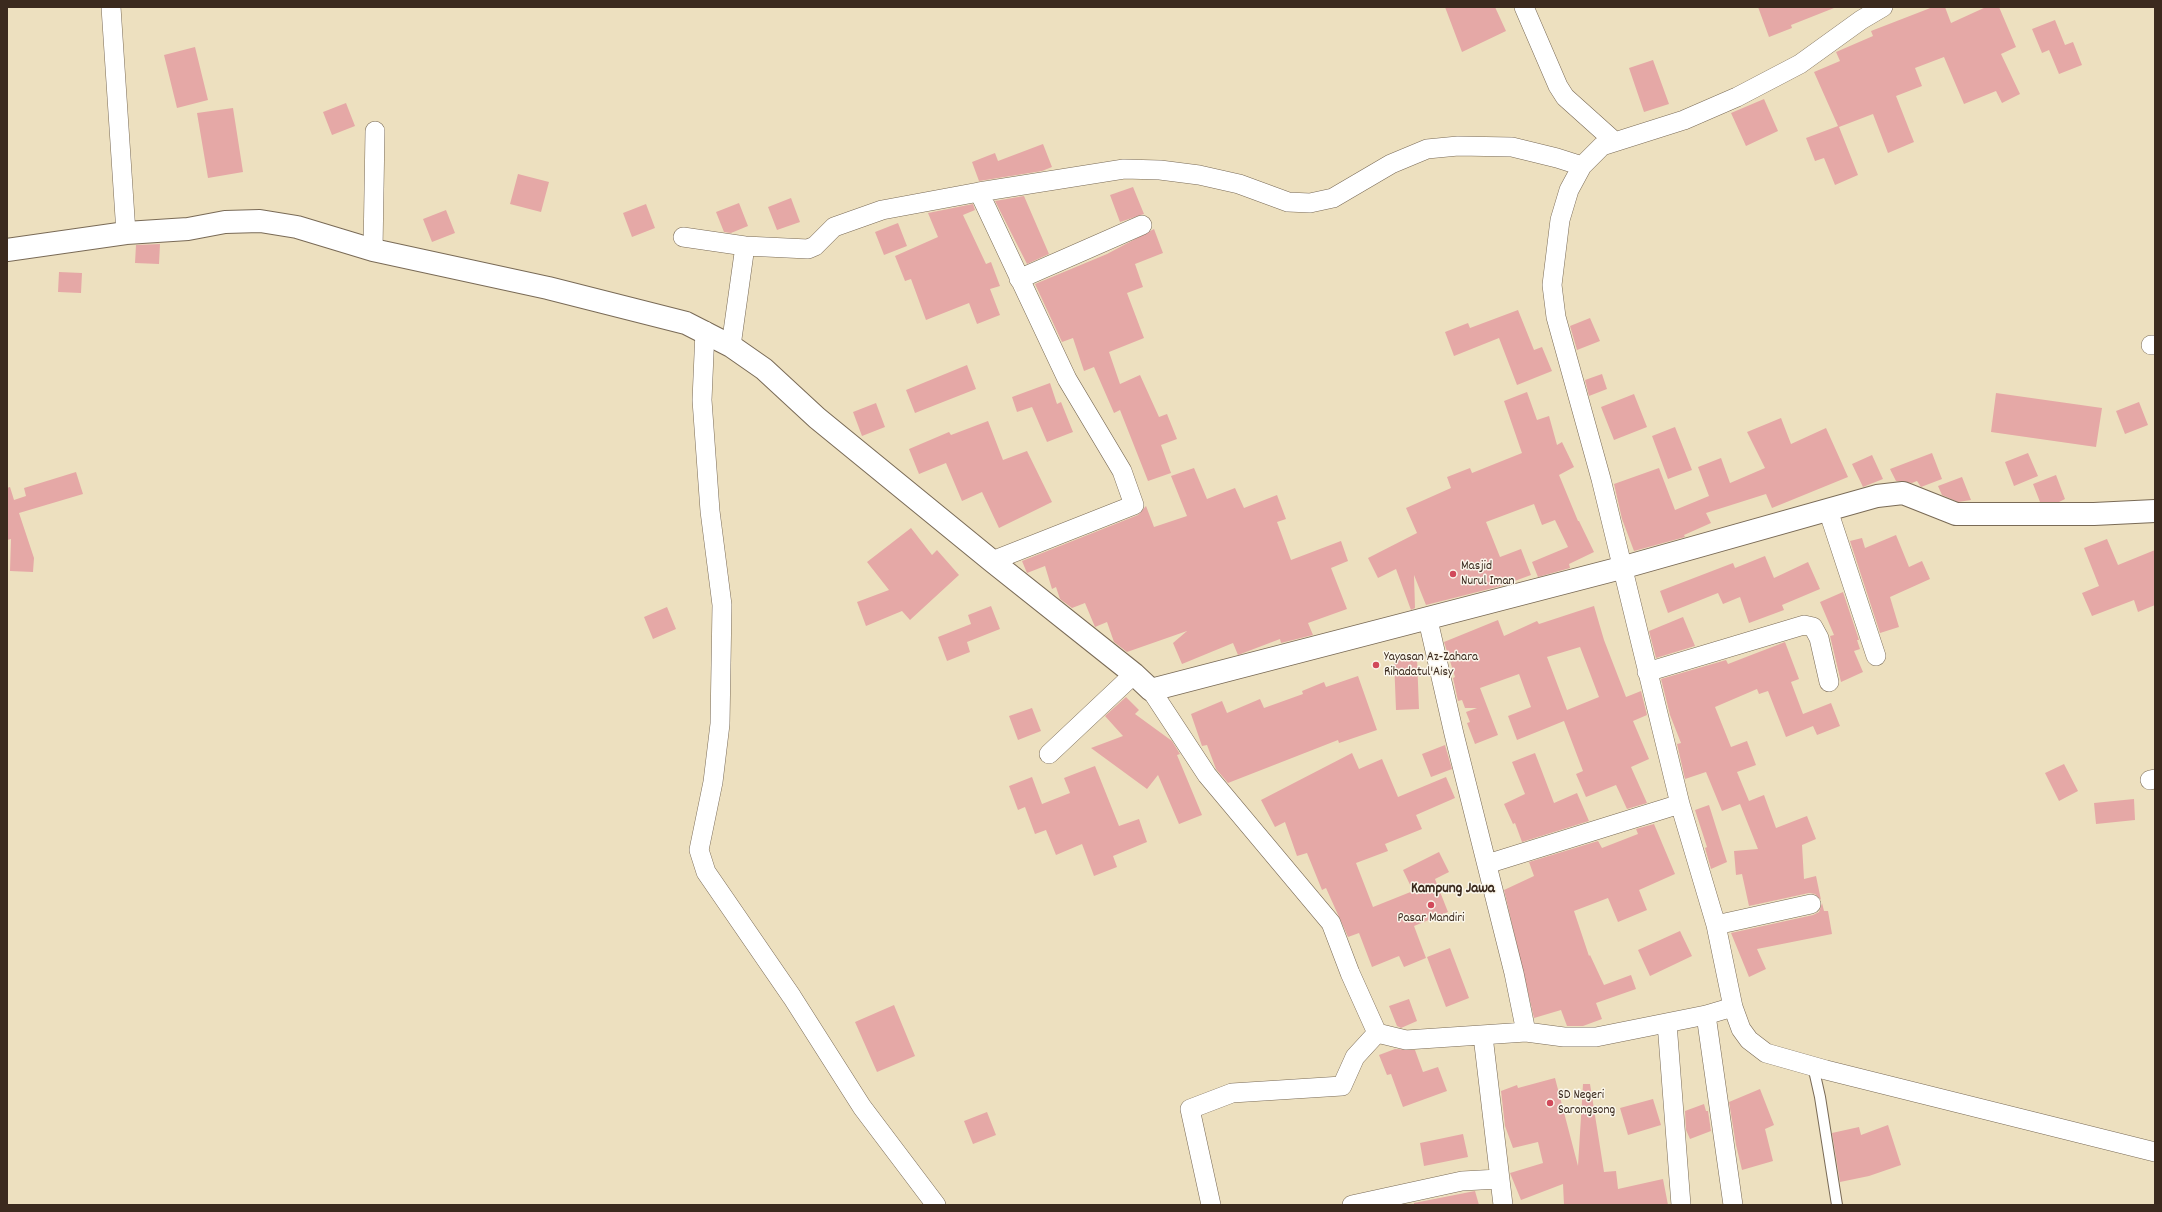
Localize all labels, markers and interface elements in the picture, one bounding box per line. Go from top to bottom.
place label: Masjid Nurul Iman [1461,559,1515,590]
marker: Masjid Nurul Iman [1448,569,1458,579]
place label: Yayasan Az-Zahara Rihadatul'Aisy [1384,650,1478,681]
marker: Yayasan Az-Zahara Rihadatul'Aisy [1371,660,1381,670]
district label: Kampung Jawa [1411,881,1495,899]
marker: Pasar Mandiri [1426,900,1436,910]
place label: Pasar Mandiri [1398,911,1464,927]
place label: SD Negeri Sarongsong [1558,1088,1615,1119]
marker: SD Negeri Sarongsong [1545,1098,1555,1108]

